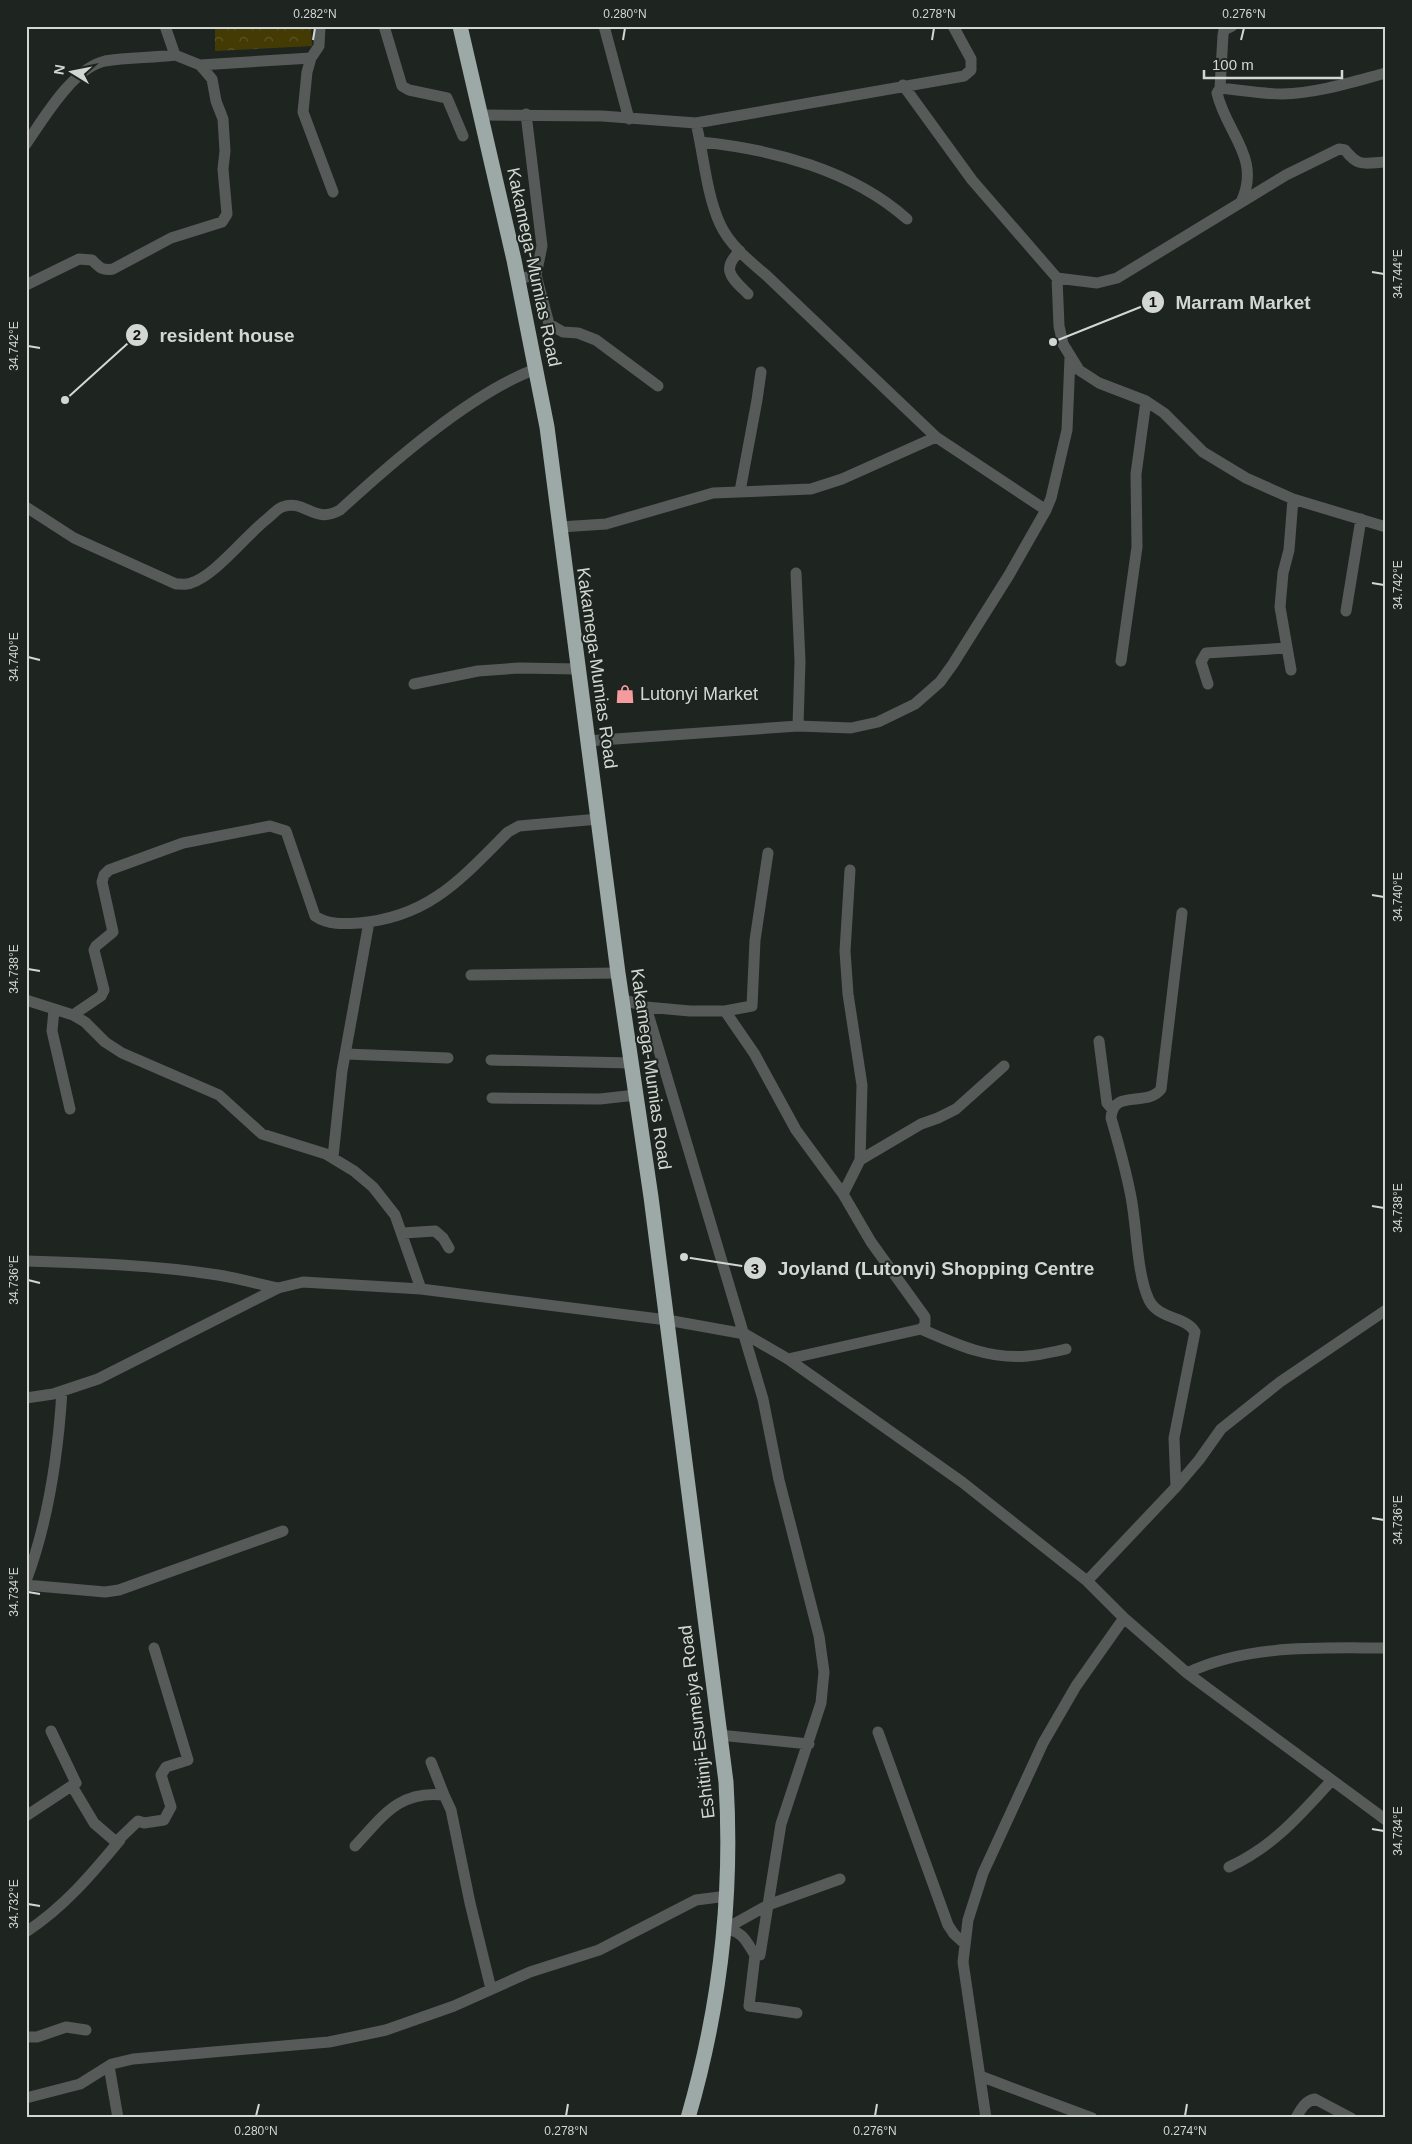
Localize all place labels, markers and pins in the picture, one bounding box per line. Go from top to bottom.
callout: Marram Market [1141,285,1321,319]
callout: resident house [124,318,304,352]
shop icon: Lutonyi Market [614,683,636,705]
place label: Lutonyi Market [640,684,758,704]
callout: Joyland (Lutonyi) Shopping Centre [743,1251,1105,1285]

